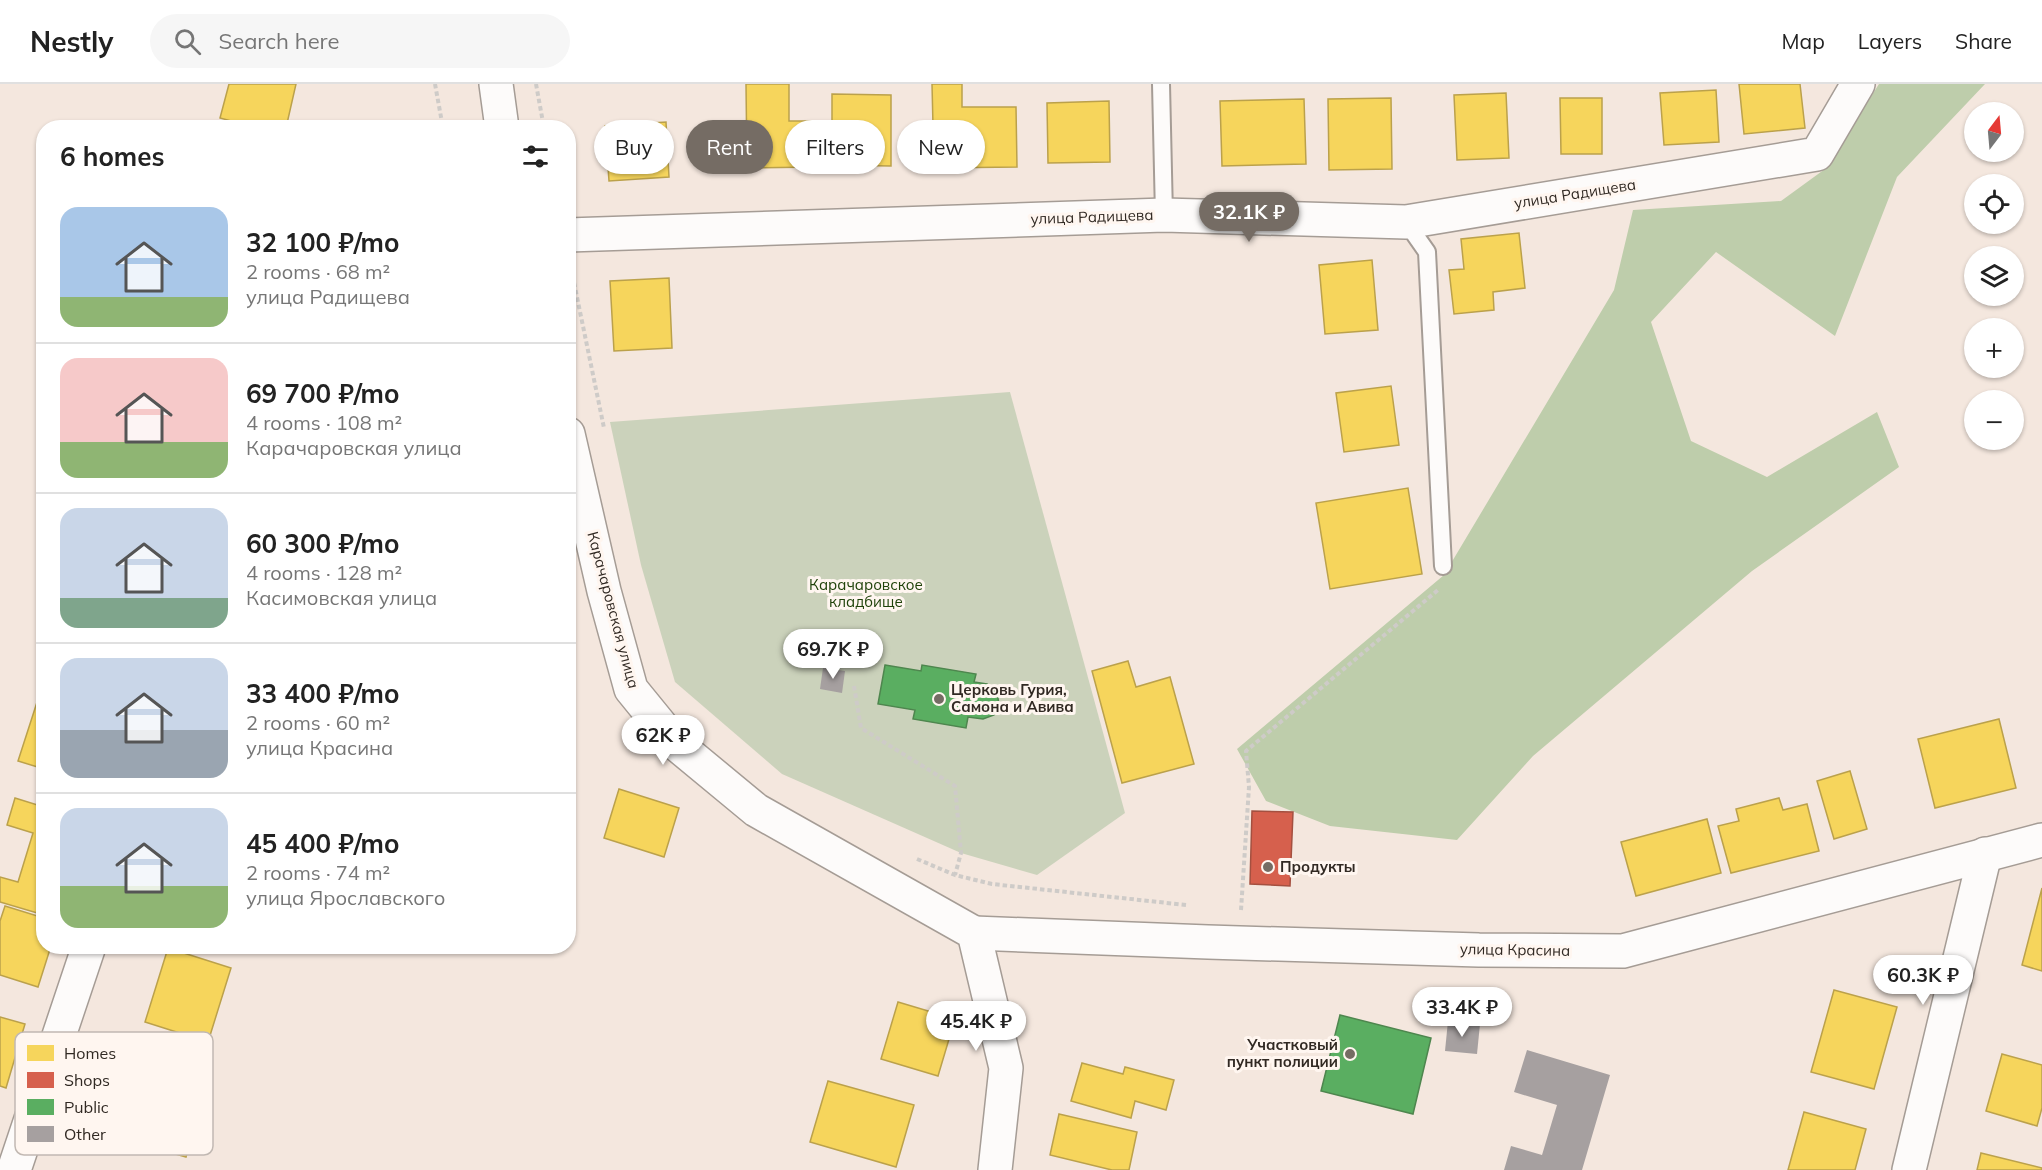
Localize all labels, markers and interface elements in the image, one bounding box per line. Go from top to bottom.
search box [150,14,570,68]
text: Nestly [30,24,114,59]
icon: search [171,25,204,58]
text: Search here [219,27,339,55]
text: Map [1782,28,1825,54]
text: Layers [1858,28,1922,54]
text: Share [1955,28,2012,54]
north arrow [1964,102,2024,162]
map controls [1964,102,2024,450]
chip: Buy [594,120,674,174]
chip: Rent [686,120,773,174]
chip: Filters [785,120,885,174]
chip: New [897,120,985,174]
text: 6 homes [60,140,164,173]
icon: filters [519,140,552,173]
button: locate [1964,174,2024,234]
street label: улица Радищева [1513,175,1637,213]
pin: 32.1K ₽ [1194,192,1304,243]
text: 32.1K ₽ [1213,199,1285,224]
street label: улица Радищева [1030,205,1154,228]
text: 32 100 ₽/mo [246,226,399,259]
icon: home [108,231,180,303]
button: layers [1964,246,2024,306]
text: 2 rooms · 68 m² [246,259,390,284]
text: улица Радищева [246,284,410,309]
button: + [1964,318,2024,378]
text: 69 700 ₽/mo [246,377,399,410]
icon: home [108,382,180,454]
button: − [1964,390,2024,450]
text: 4 rooms · 108 m² [246,410,402,435]
text: Карачаровская улица [246,435,462,460]
text: 60 300 ₽/mo [246,527,399,560]
street label: Карачаровская улица [583,529,644,690]
icon: home [108,532,180,604]
text: 4 rooms · 128 m² [246,560,402,585]
park label: Карачаровское кладбище [809,575,923,611]
text: Касимовская улица [246,585,437,610]
pin: 69.7K ₽ [778,629,888,680]
text: 69.7K ₽ [797,636,869,661]
text: 33 400 ₽/mo [246,677,399,710]
place label: Церковь Гурия, Самона и Авива [951,680,1074,716]
icon: home [108,682,180,754]
marker: Церковь Гурия, Самона и Авива [932,692,946,706]
text: 2 rooms · 60 m² [246,710,390,735]
pin: 62K ₽ [621,715,705,766]
text: 62K ₽ [636,722,690,747]
text: улица Красина [246,735,393,760]
text: 45 400 ₽/mo [246,827,399,860]
icon: home [108,832,180,904]
place label: Продукты [1280,857,1356,876]
text: 2 rooms · 74 m² [246,860,390,885]
marker: Продукты [1261,860,1275,874]
text: улица Ярославского [246,885,445,910]
street label: улица Красина [1460,939,1570,960]
pin: 60.3K ₽ [1868,955,1978,1006]
text: 60.3K ₽ [1887,962,1959,987]
pin: 33.4K ₽ [1407,987,1517,1038]
text: 33.4K ₽ [1426,994,1498,1019]
pin: 45.4K ₽ [921,1001,1031,1052]
text: 45.4K ₽ [940,1008,1012,1033]
legend [15,1032,213,1155]
place label: Участковый пункт полиции [1227,1035,1338,1071]
text: Homes [64,1043,116,1063]
marker: Участковый пункт полиции [1343,1047,1357,1061]
text: Shops [64,1070,110,1090]
text: Public [64,1097,109,1117]
text: Other [64,1124,106,1144]

